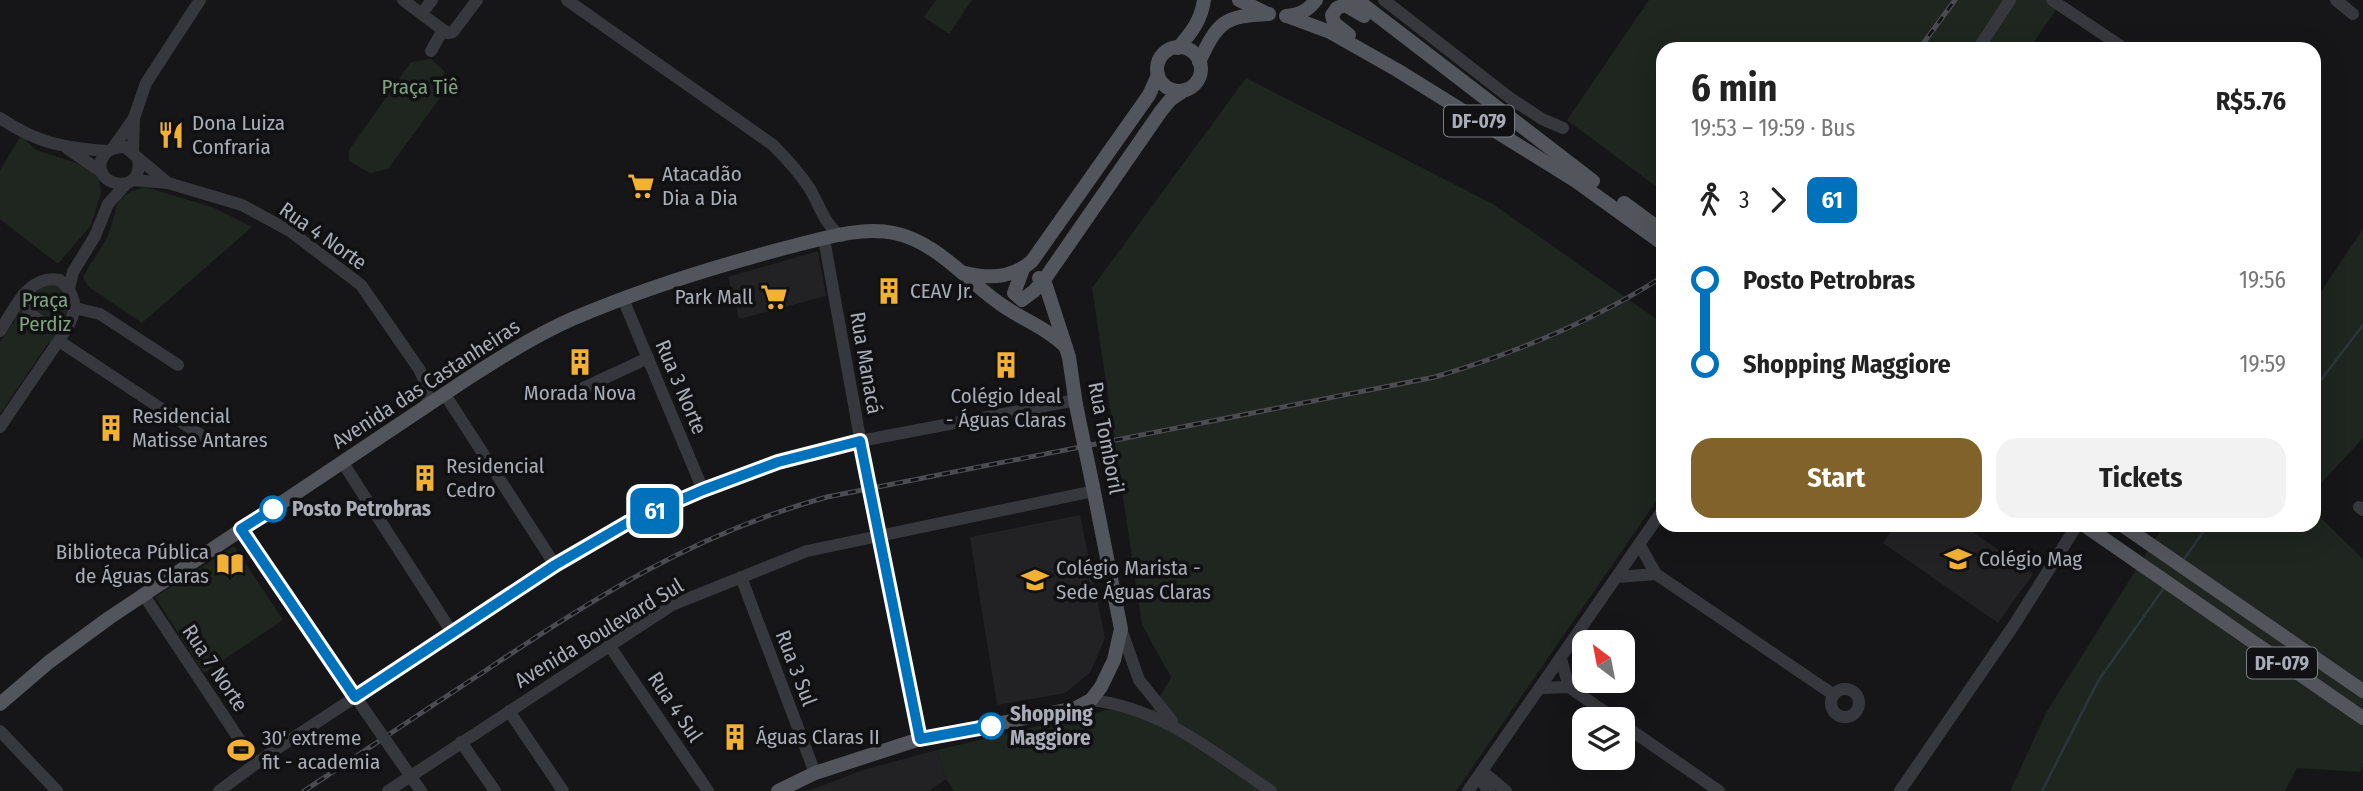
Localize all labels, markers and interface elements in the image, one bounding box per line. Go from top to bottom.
text: 6 min [1691,65,1778,111]
park label: Praça Tiê [382,74,458,100]
text: R$5.76 [2216,86,2286,117]
road number: DF-079 [1444,105,1514,136]
place label: Dona Luiza Confraria [192,110,285,160]
text: 19:53 – 19:59 · Bus [1691,114,1855,142]
restaurant icon: Dona Luiza Confraria [156,120,186,150]
place label: Atacadão Dia a Dia [662,161,742,211]
supermarket icon: Atacadão Dia a Dia [626,171,656,201]
icon: walk [1691,181,1729,219]
icon: forward [1759,181,1797,219]
text: 3 [1739,186,1749,214]
text: 61 [1821,186,1843,214]
street label: Rua 4 Norte [274,196,372,276]
text: Posto Petrobras [1743,265,1915,296]
text: 19:56 [2239,266,2286,294]
building icon: CEAV Jr. [874,276,904,306]
place label: CEAV Jr. [910,278,973,304]
supermarket icon: Park Mall [759,282,789,312]
place label: Park Mall [675,284,753,310]
park label: Praça Perdiz [19,287,71,337]
street label: Rua Manacá [844,310,888,416]
street label: Avenida das Castanheiras [327,313,525,455]
street label: Rua 3 Norte [649,336,713,438]
building icon: Morada Nova [565,347,595,377]
text: Shopping Maggiore [1743,349,1951,380]
building icon: Colégio Ideal - Águas Claras [991,350,1021,380]
text: 19:59 [2239,350,2286,378]
place label: Morada Nova [524,380,636,406]
street label: Rua Tomboril [1082,380,1130,497]
place label: Colégio Ideal - Águas Claras [946,383,1066,433]
place label: Residencial Matisse Antares [132,403,268,453]
building icon: Residencial Matisse Antares [96,413,126,443]
button: Start [1691,438,1982,518]
button: Tickets [1996,438,2286,518]
place label: Residencial Cedro [446,453,545,503]
building icon: Residencial Cedro [410,463,440,493]
line badge: 61 [624,488,686,534]
marker: Posto Petrobras [260,496,286,522]
place label: Posto Petrobras [292,496,431,522]
text: 61 [644,497,666,525]
place label: Biblioteca Pública de Águas Claras [56,539,209,589]
school or university icon: Colégio Mag [1943,544,1973,574]
place label: Colégio Mag [1979,546,2082,572]
library icon: Biblioteca Pública de Águas Claras [215,549,245,579]
place label: Colégio Marista - Sede Águas Claras [1056,555,1211,605]
school or university icon: Colégio Marista - Sede Águas Claras [1020,565,1050,595]
street label: Avenida Boulevard Sul [510,572,688,694]
street label: Rua 7 Norte [177,620,253,716]
street label: Rua 3 Sul [770,626,822,710]
north arrow [1572,630,1634,693]
map controls [1572,630,1635,770]
road number: DF-079 [2247,648,2317,678]
street label: Rua 4 Sul [642,667,708,748]
place label: Shopping Maggiore [1010,701,1093,751]
button: layers [1572,707,1635,770]
marker: Shopping Maggiore [978,713,1004,739]
building icon: Águas Claras II [720,722,750,752]
place label: Águas Claras II [756,724,880,750]
place label: 30' extreme fit - academia [262,725,380,775]
sports icon: 30' extreme fit - academia [226,735,256,765]

